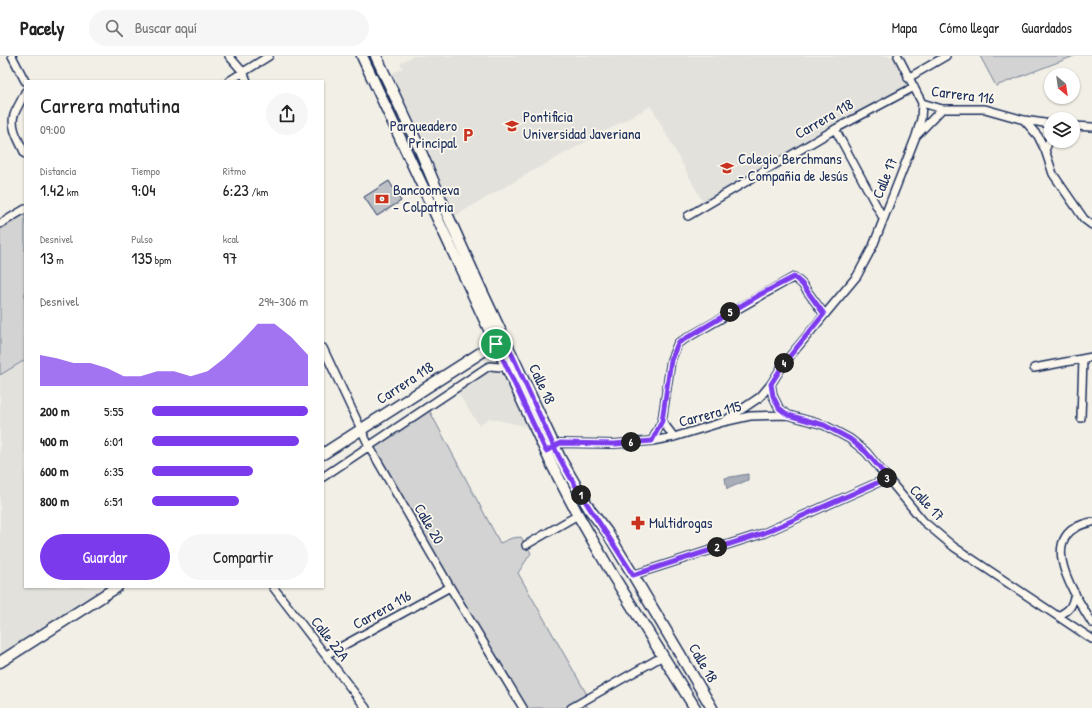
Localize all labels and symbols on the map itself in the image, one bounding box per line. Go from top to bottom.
north arrow [1044,68,1080,104]
street label: Carrera 116 [930,80,996,109]
street label: Carrera 118 [791,93,857,144]
place label: Pontificia Universidad Javeriana [523,106,640,144]
place label: Parqueadero Principal [390,115,457,153]
school or university icon: Pontificia Universidad Javeriana [504,118,520,134]
parking icon: Parqueadero Principal [460,127,476,143]
place label: Colegio Berchmans - Compañia de Jesús [738,148,848,186]
street label: Calle 17 [867,154,902,202]
school or university icon: Colegio Berchmans - Compañia de Jesús [719,160,735,176]
place label: Bancoomeva - Colpatria [393,179,459,217]
bank icon: Bancoomeva - Colpatria [374,191,390,207]
pin: 5 [720,302,740,322]
pin [479,327,513,361]
pin: 4 [774,353,794,373]
street label: Carrera 118 [372,356,437,409]
street label: Calle 18 [524,360,561,407]
street label: Carrera 115 [676,395,744,432]
pin: 6 [621,432,641,452]
pin: 3 [877,468,897,488]
street label: Calle 17 [905,480,950,525]
pin: 1 [571,485,591,505]
street label: Calle 20 [409,500,450,548]
place label: Multidrogas [649,512,713,533]
pharmacy icon: Multidrogas [630,515,646,531]
pin: 2 [707,537,727,557]
street label: Carrera 116 [349,585,415,634]
street label: Calle 22A [306,612,355,666]
street label: Calle 18 [684,639,723,686]

